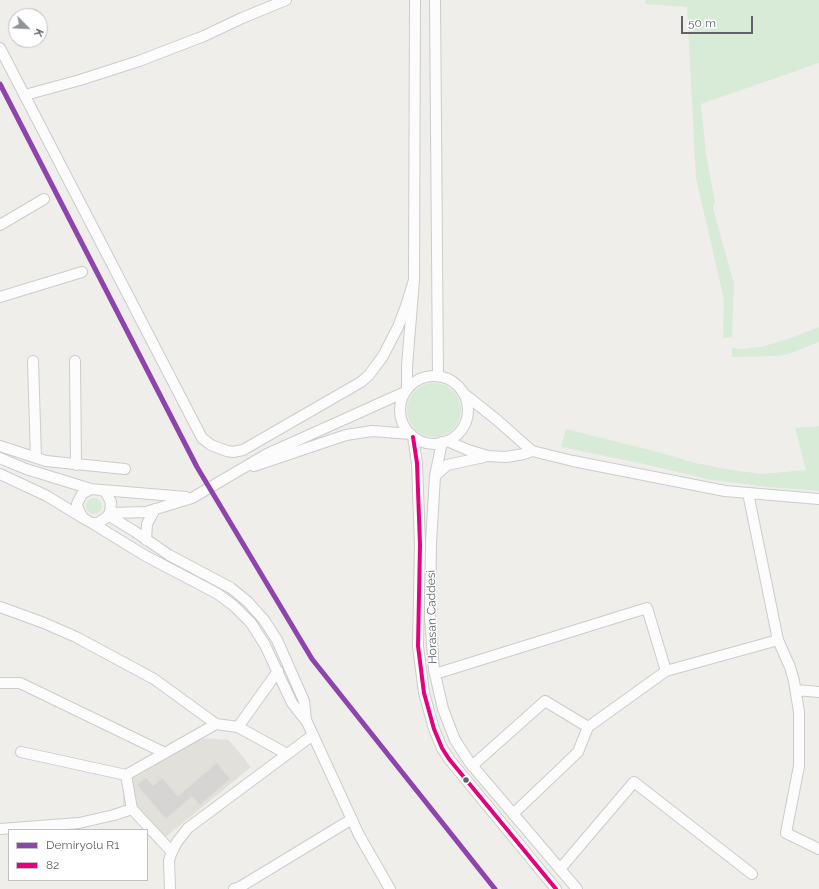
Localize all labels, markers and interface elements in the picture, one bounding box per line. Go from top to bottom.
north arrow [8,8,48,48]
scale bar [683,8,755,34]
text: 50 m [688,16,716,30]
text: K [31,27,46,39]
street label: Horasan Caddesi [424,570,440,664]
unlabelled marker [461,775,471,785]
legend [8,829,148,881]
text: Demiryolu R1 [46,838,119,852]
text: 82 [46,858,59,872]

